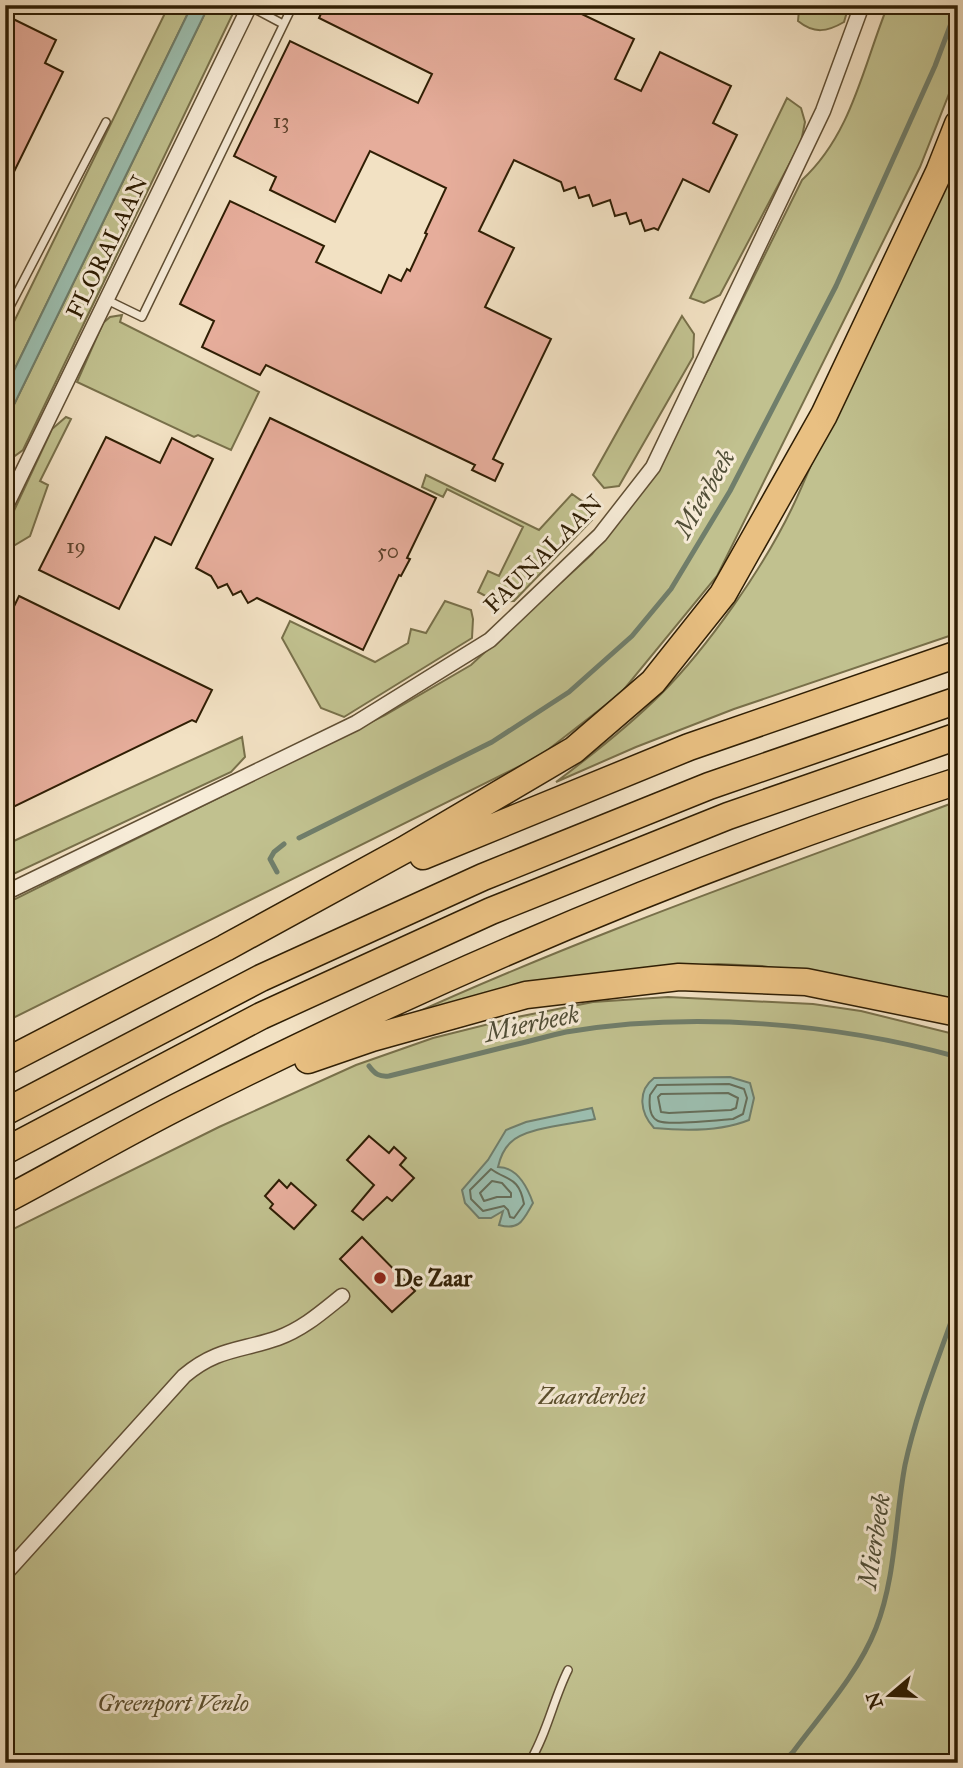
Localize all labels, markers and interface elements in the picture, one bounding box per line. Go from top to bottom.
house number: 13 [273,108,289,134]
street label: FLORALAAN [59,170,155,324]
water label: Mierbeek [665,443,742,545]
street label: FAUNALAAN [477,488,609,620]
house number: 19 [66,533,86,559]
house number: 50 [377,538,399,564]
water label: Mierbeek [479,997,583,1049]
place label: De Zaar [394,1263,473,1293]
marker: De Zaar [372,1270,388,1286]
park label: Zaarderhei [537,1381,646,1411]
water label: Mierbeek [850,1491,897,1594]
north arrow [855,1660,925,1730]
park label: Greenport Venlo [97,1688,249,1718]
text: N [861,1689,888,1712]

